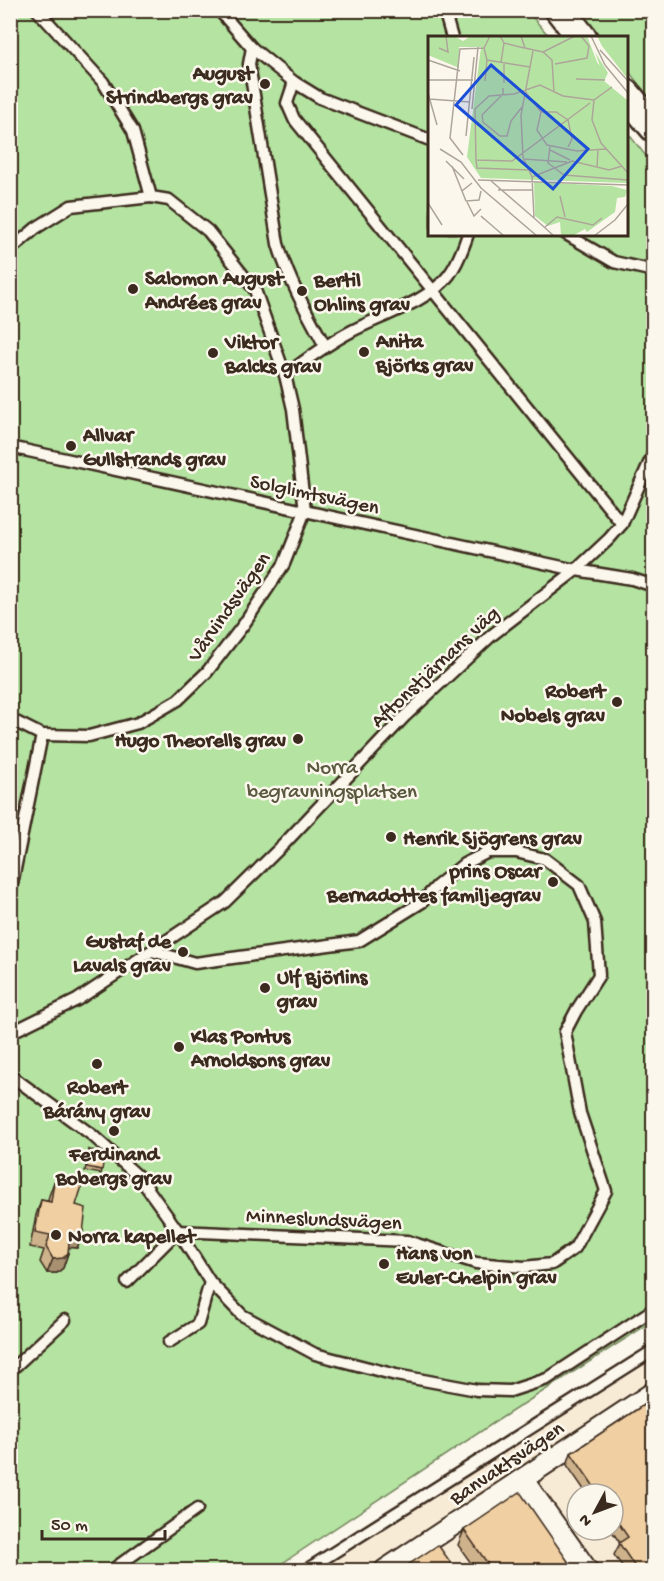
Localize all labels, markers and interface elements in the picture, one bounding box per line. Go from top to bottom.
inset map [428,36,628,236]
place label: August Strindbergs grav [106,63,255,112]
marker: August Strindbergs grav [258,77,272,91]
place label: Salomon August Andrées grav [144,268,285,317]
place label: Bertil Ohlins grav [313,270,411,319]
marker: Salomon August Andrées grav [126,282,140,296]
marker: Bertil Ohlins grav [295,284,309,298]
place label: Anita Björks grav [375,331,474,380]
place label: Viktor Balcks grav [224,332,322,381]
marker: Anita Björks grav [357,345,371,359]
marker: Viktor Balcks grav [206,346,220,360]
place label: Allvar Gullstrands grav [82,425,227,474]
marker: Allvar Gullstrands grav [64,439,78,453]
street label: Solglimtsvägen [247,471,381,522]
street label: Vårvindsvägen [183,548,278,669]
street label: Aftonstjärnans väg [367,602,506,735]
place label: Robert Nobels grav [501,681,607,730]
marker: Robert Nobels grav [610,695,624,709]
place label: Hugo Theorells grav [115,730,287,755]
marker: Hugo Theorells grav [291,732,305,746]
park label: Norra begravningsplatsen [247,757,417,806]
place label: Henrik Sjögrens grav [403,828,583,853]
marker: Henrik Sjögrens grav [384,830,398,844]
place label: prins Oscar Bernadottes familjegrav [326,861,544,910]
marker: prins Oscar Bernadottes familjegrav [546,875,560,889]
place label: Gustaf de Lavals grav [73,931,172,980]
marker: Gustaf de Lavals grav [176,945,190,959]
place label: Ulf Björlins grav [276,967,368,1016]
marker: Ulf Björlins grav [258,981,272,995]
place label: Klas Pontus Arnoldsons grav [190,1026,331,1075]
marker: Klas Pontus Arnoldsons grav [172,1040,186,1054]
marker: Robert Bárány grav [90,1057,104,1071]
place label: Robert Bárány grav [42,1077,151,1126]
marker: Ferdinand Bobergs grav [107,1124,121,1138]
place label: Ferdinand Bobergs grav [55,1144,173,1193]
street label: Minneslundsvägen [245,1205,402,1238]
place label: Norra kapellet [68,1226,197,1251]
marker: Norra kapellet [49,1228,63,1242]
place label: Hans von Euler-Chelpin grav [396,1243,557,1292]
marker: Hans von Euler-Chelpin grav [377,1257,391,1271]
street label: Banvaktsvägen [445,1417,570,1513]
north arrow [565,1482,625,1542]
scale bar [42,1503,165,1541]
text: N [575,1509,597,1530]
text: 50 m [51,1516,88,1537]

